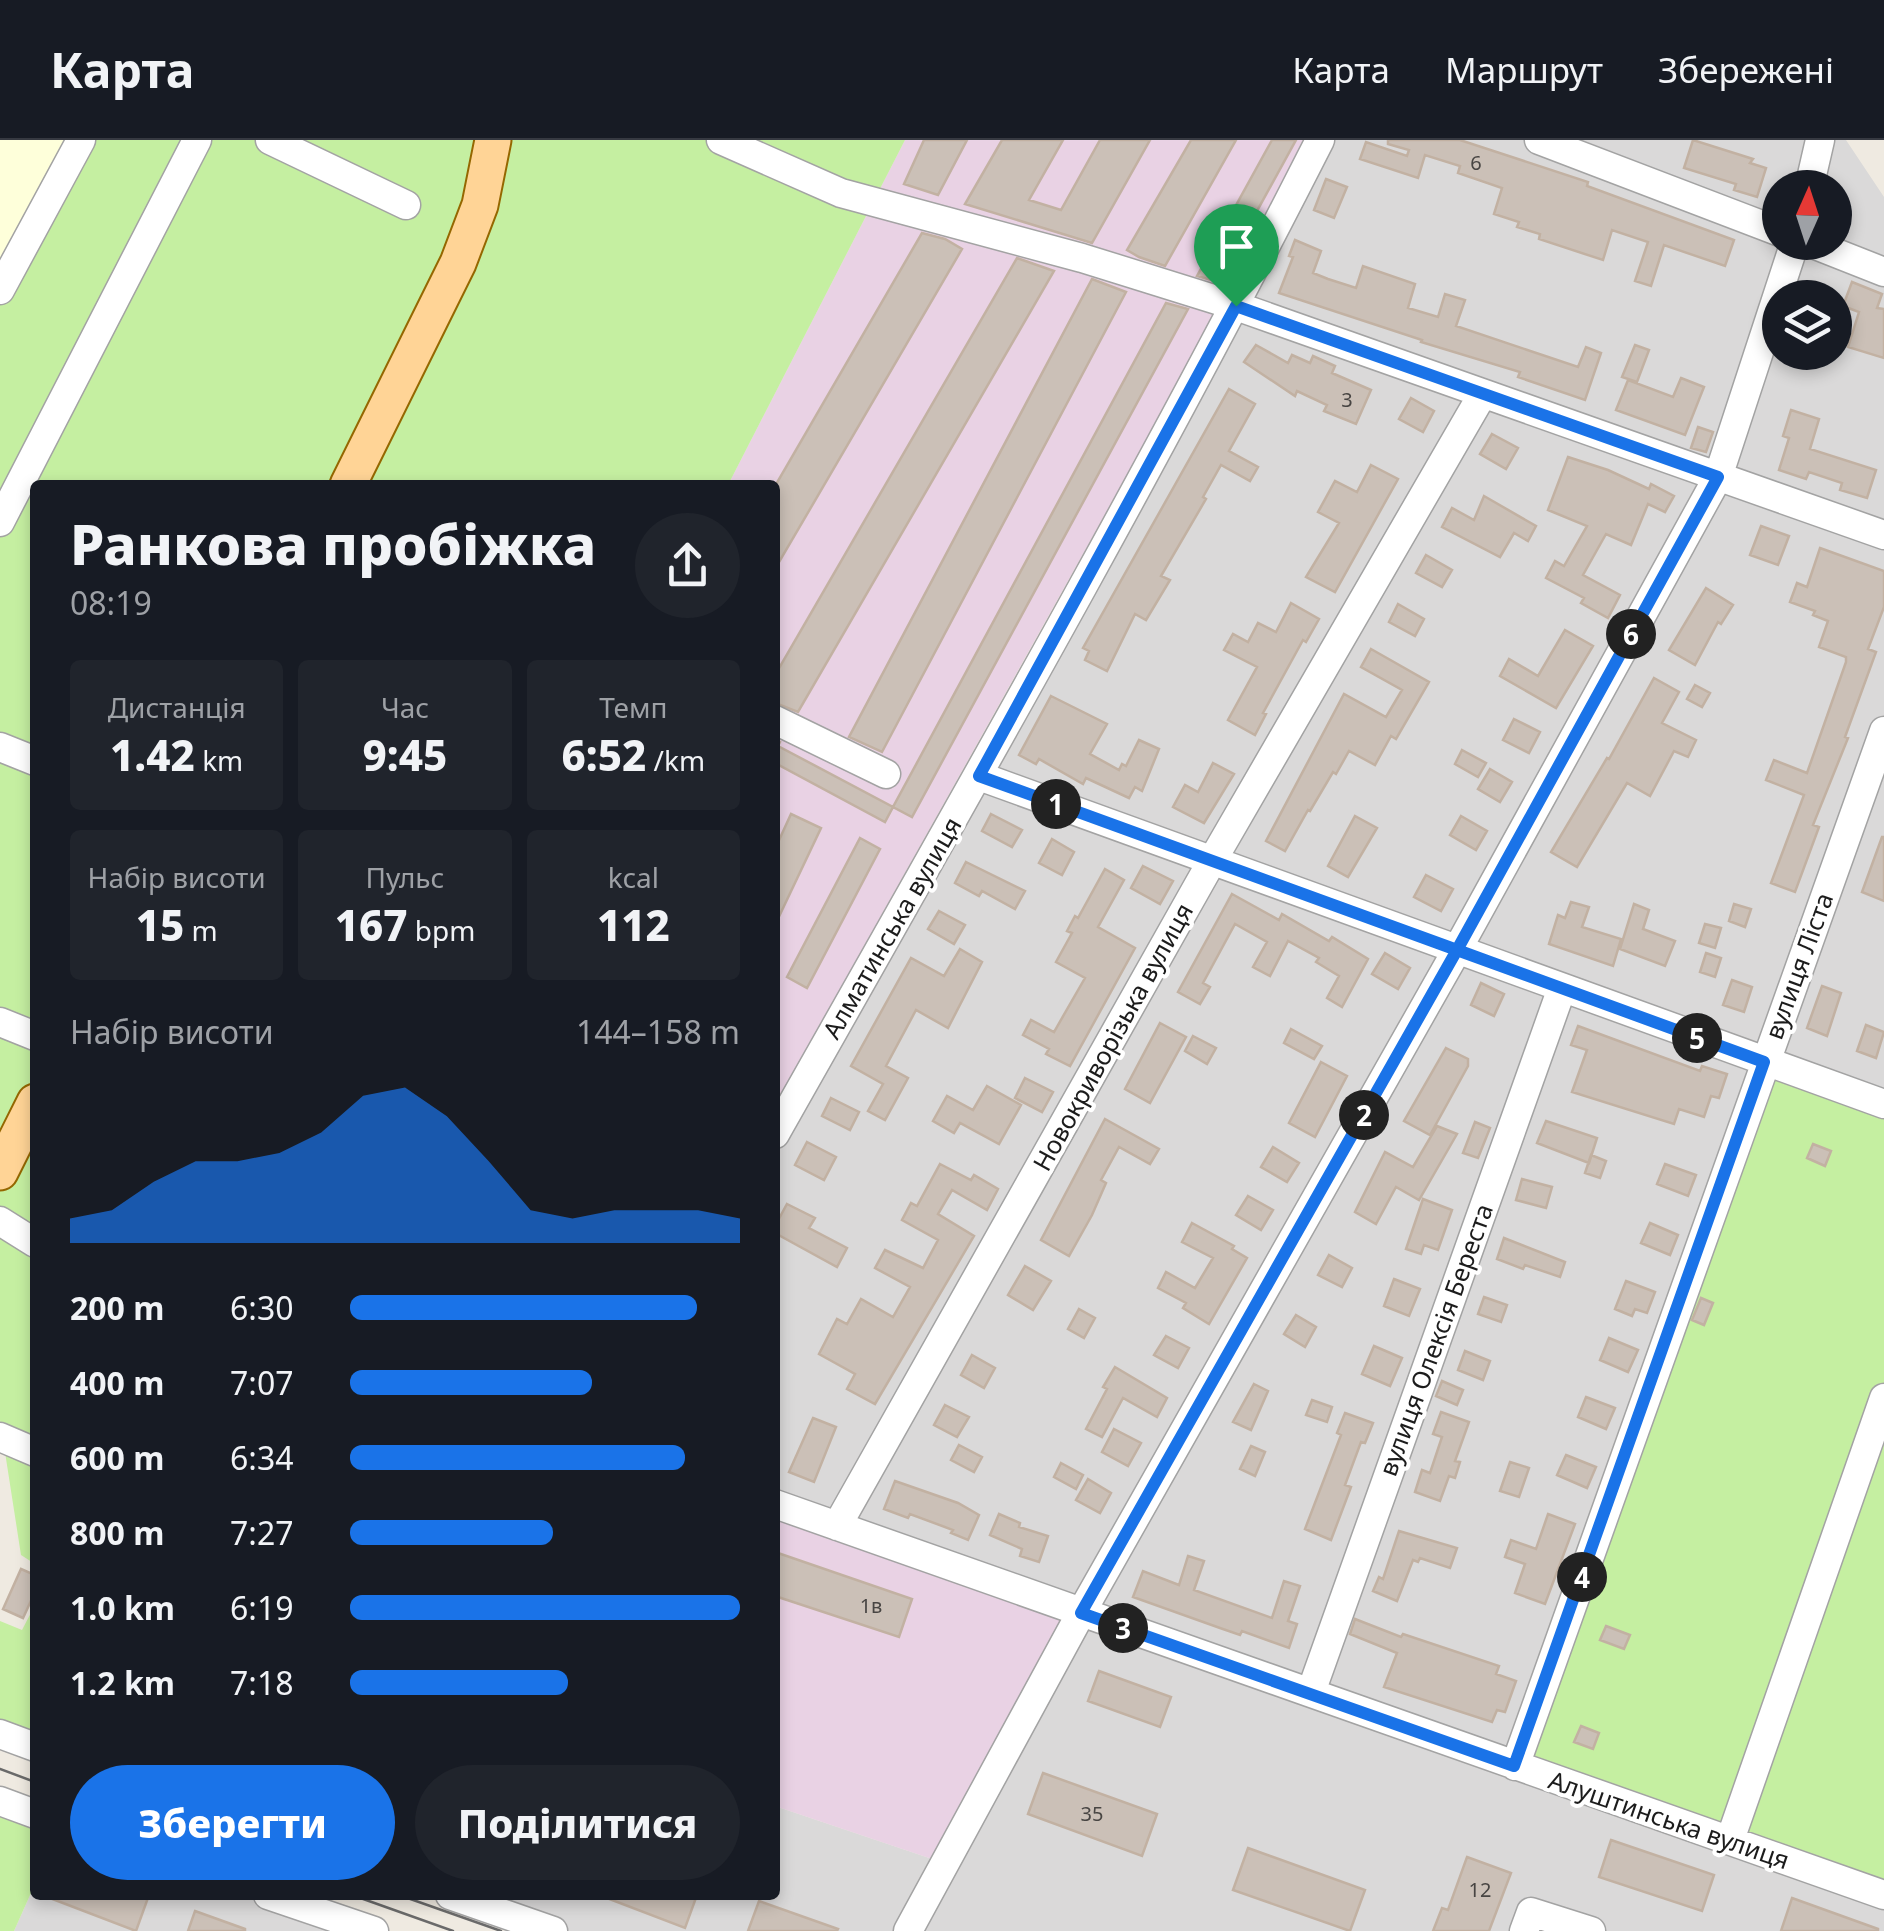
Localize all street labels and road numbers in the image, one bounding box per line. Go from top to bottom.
street label: Алматинська вулиця [814,811,968,1044]
street label: вулиця Ліста [1756,888,1840,1044]
street label: Новокриворізька вулиця [1024,897,1200,1176]
street label: вулиця Олексія Береста [1370,1199,1500,1481]
street label: Алуштинська вулиця [1544,1762,1794,1876]

